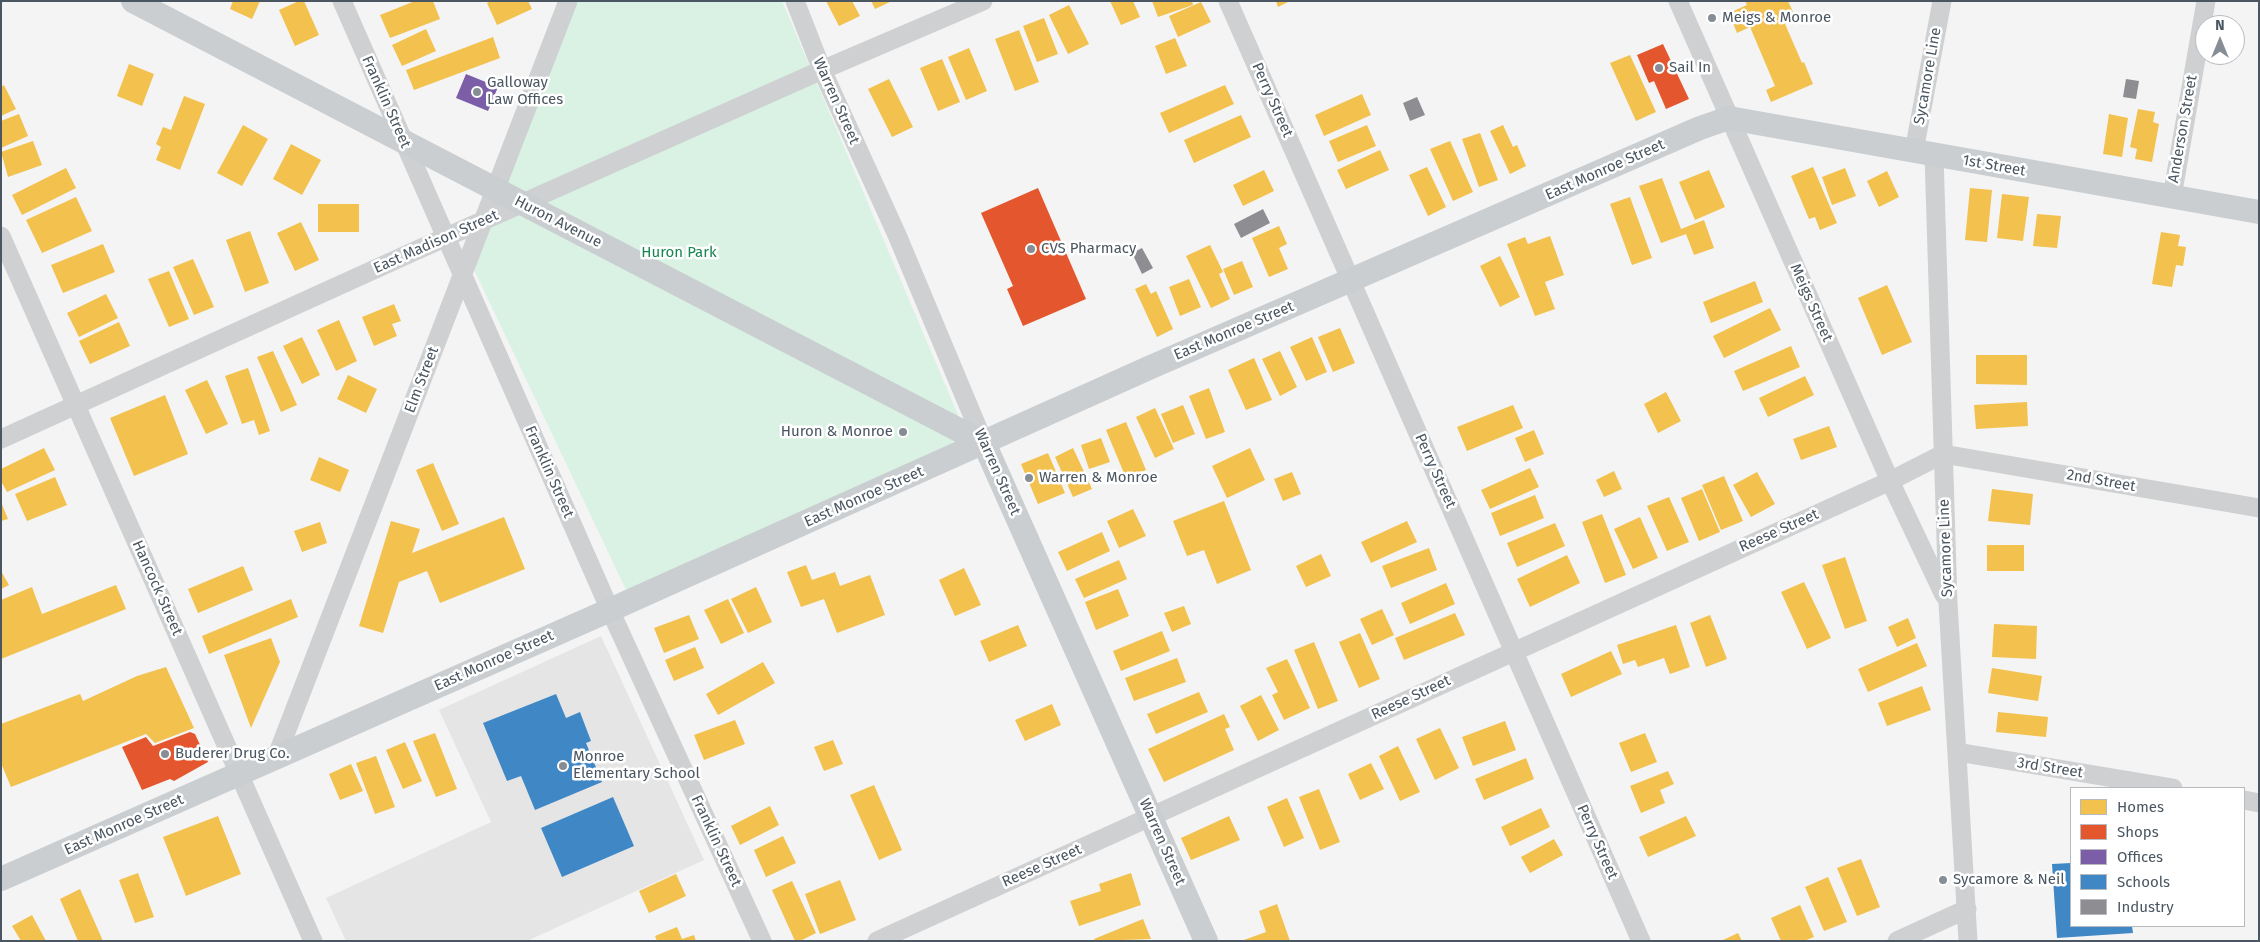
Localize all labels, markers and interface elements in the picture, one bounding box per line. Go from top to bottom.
place label: Meigs & Monroe [1722,9,1831,27]
marker: Meigs & Monroe [1706,12,1718,24]
north arrow [2195,15,2245,65]
text: N [2215,17,2225,34]
street label: Sycamore Line [1911,26,1945,126]
street label: Franklin Street [358,53,414,151]
street label: Warren Street [809,55,863,147]
place label: Sail In [1669,59,1711,77]
street label: Perry Street [1247,60,1297,140]
marker: Sail In [1653,62,1665,74]
place label: Galloway Law Offices [487,74,563,109]
street label: Anderson Street [2165,74,2201,184]
marker: Galloway Law Offices [471,86,483,98]
street label: East Monroe Street [1543,136,1667,204]
street label: 1st Street [1961,152,2027,180]
street label: Huron Avenue [511,192,605,252]
street label: East Madison Street [371,206,501,278]
place label: CVS Pharmacy [1041,240,1136,258]
marker: CVS Pharmacy [1025,243,1037,255]
park label: Huron Park [641,244,717,262]
street label: Meigs Street [1786,261,1836,345]
street label: East Monroe Street [1171,298,1297,364]
street label: Elm Street [401,344,443,416]
street label: Franklin Street [521,423,577,521]
place label: Huron & Monroe [781,423,893,441]
marker: Huron & Monroe [897,426,909,438]
street label: Warren Street [970,426,1024,518]
street label: Perry Street [1410,431,1460,511]
street label: East Monroe Street [802,463,926,531]
street label: 2nd Street [2065,466,2137,496]
place label: Warren & Monroe [1039,469,1158,487]
marker: Warren & Monroe [1023,472,1035,484]
street label: Sycamore Line [1935,499,1957,597]
street label: Reese Street [1736,505,1822,557]
street label: Hancock Street [128,538,186,638]
street label: East Monroe Street [432,627,556,695]
street label: Reese Street [1369,672,1453,724]
place label: Buderer Drug Co. [175,745,290,763]
marker: Buderer Drug Co. [159,748,171,760]
place label: Monroe Elementary School [573,748,700,783]
street label: 3rd Street [2016,754,2084,782]
marker: Monroe Elementary School [557,760,569,772]
legend [2070,787,2245,927]
street label: East Monroe Street [62,791,186,859]
street label: Franklin Street [687,792,745,890]
street label: Warren Street [1135,796,1189,888]
text: Homes [2117,798,2164,816]
street label: Perry Street [1572,802,1622,882]
text: Shops [2117,823,2159,841]
street label: Reese Street [999,840,1085,892]
text: Offices [2117,848,2163,866]
place label: Sycamore & Neil [1953,871,2065,889]
text: Schools [2117,873,2170,891]
marker: Sycamore & Neil [1937,874,1949,886]
text: Industry [2117,898,2174,916]

